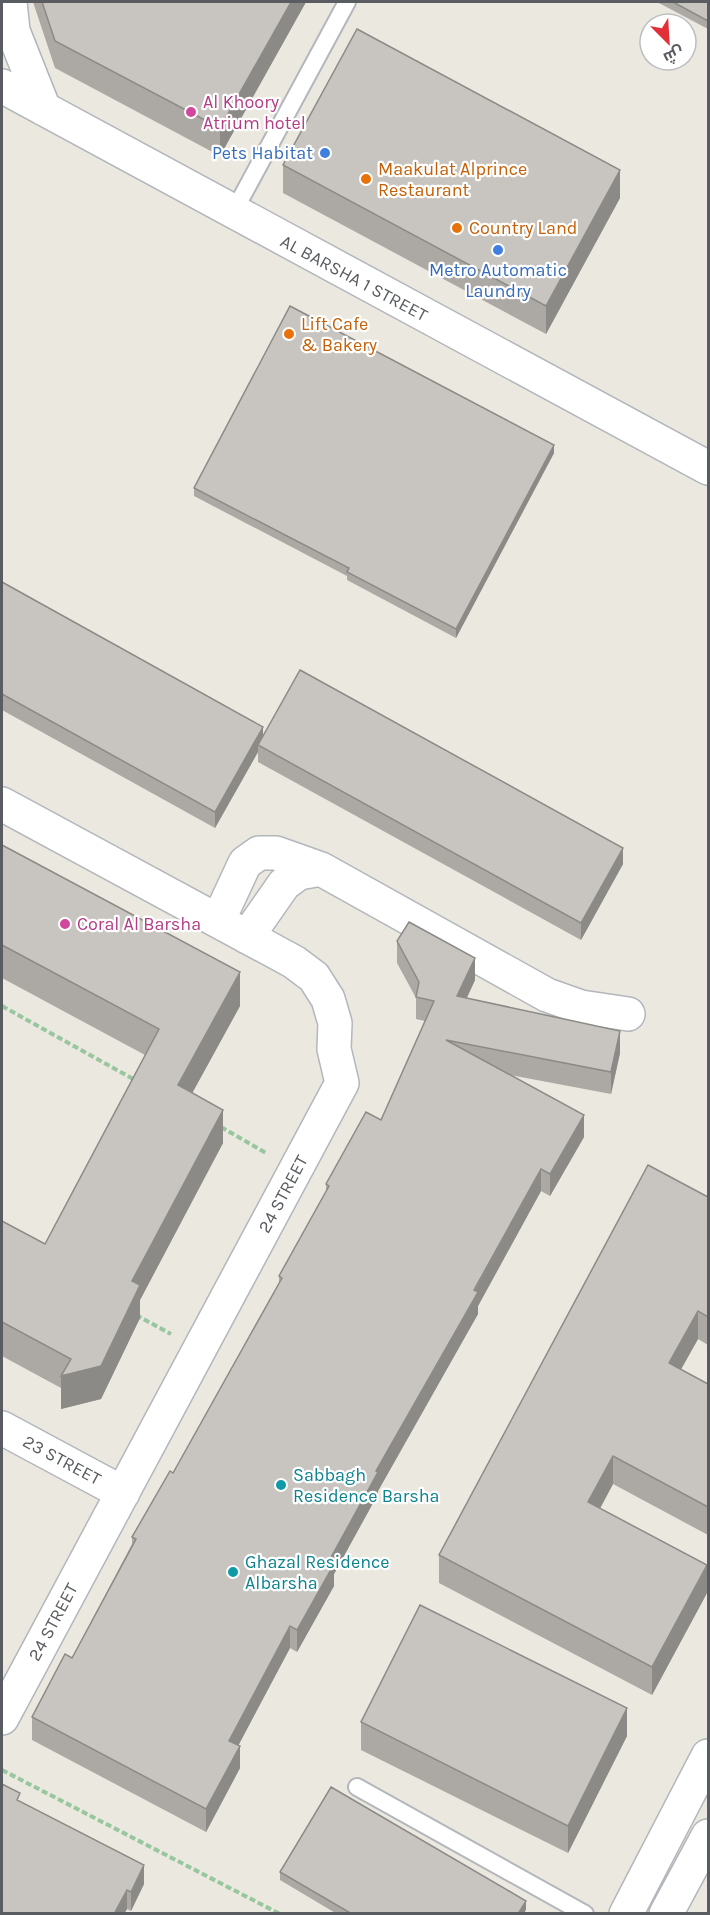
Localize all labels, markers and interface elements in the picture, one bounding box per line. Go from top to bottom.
north arrow [638,12,698,72]
text: ش [661,42,687,68]
place label: Al Khoory Atrium hotel [203,91,306,134]
marker: Al Khoory Atrium hotel [184,105,198,119]
place label: Pets Habitat [212,142,313,164]
marker: Pets Habitat [318,146,332,160]
place label: Maakulat Alprince Restaurant [378,158,527,201]
marker: Maakulat Alprince Restaurant [359,172,373,186]
place label: Country Land [469,217,577,239]
marker: Country Land [450,221,464,235]
street label: AL BARSHA 1 STREET [277,230,431,326]
marker: Metro Automatic Laundry [491,243,505,257]
place label: Metro Automatic Laundry [429,259,567,302]
place label: Lift Cafe & Bakery [301,313,378,356]
marker: Lift Cafe & Bakery [282,327,296,341]
place label: Coral Al Barsha [77,913,201,935]
marker: Coral Al Barsha [58,917,72,931]
street label: 24 STREET [253,1151,313,1237]
street label: 23 STREET [19,1430,105,1490]
place label: Sabbagh Residence Barsha [293,1464,440,1507]
marker: Sabbagh Residence Barsha [274,1478,288,1492]
place label: Ghazal Residence Albarsha [245,1551,390,1594]
marker: Ghazal Residence Albarsha [226,1565,240,1579]
street label: 24 STREET [23,1579,83,1665]

